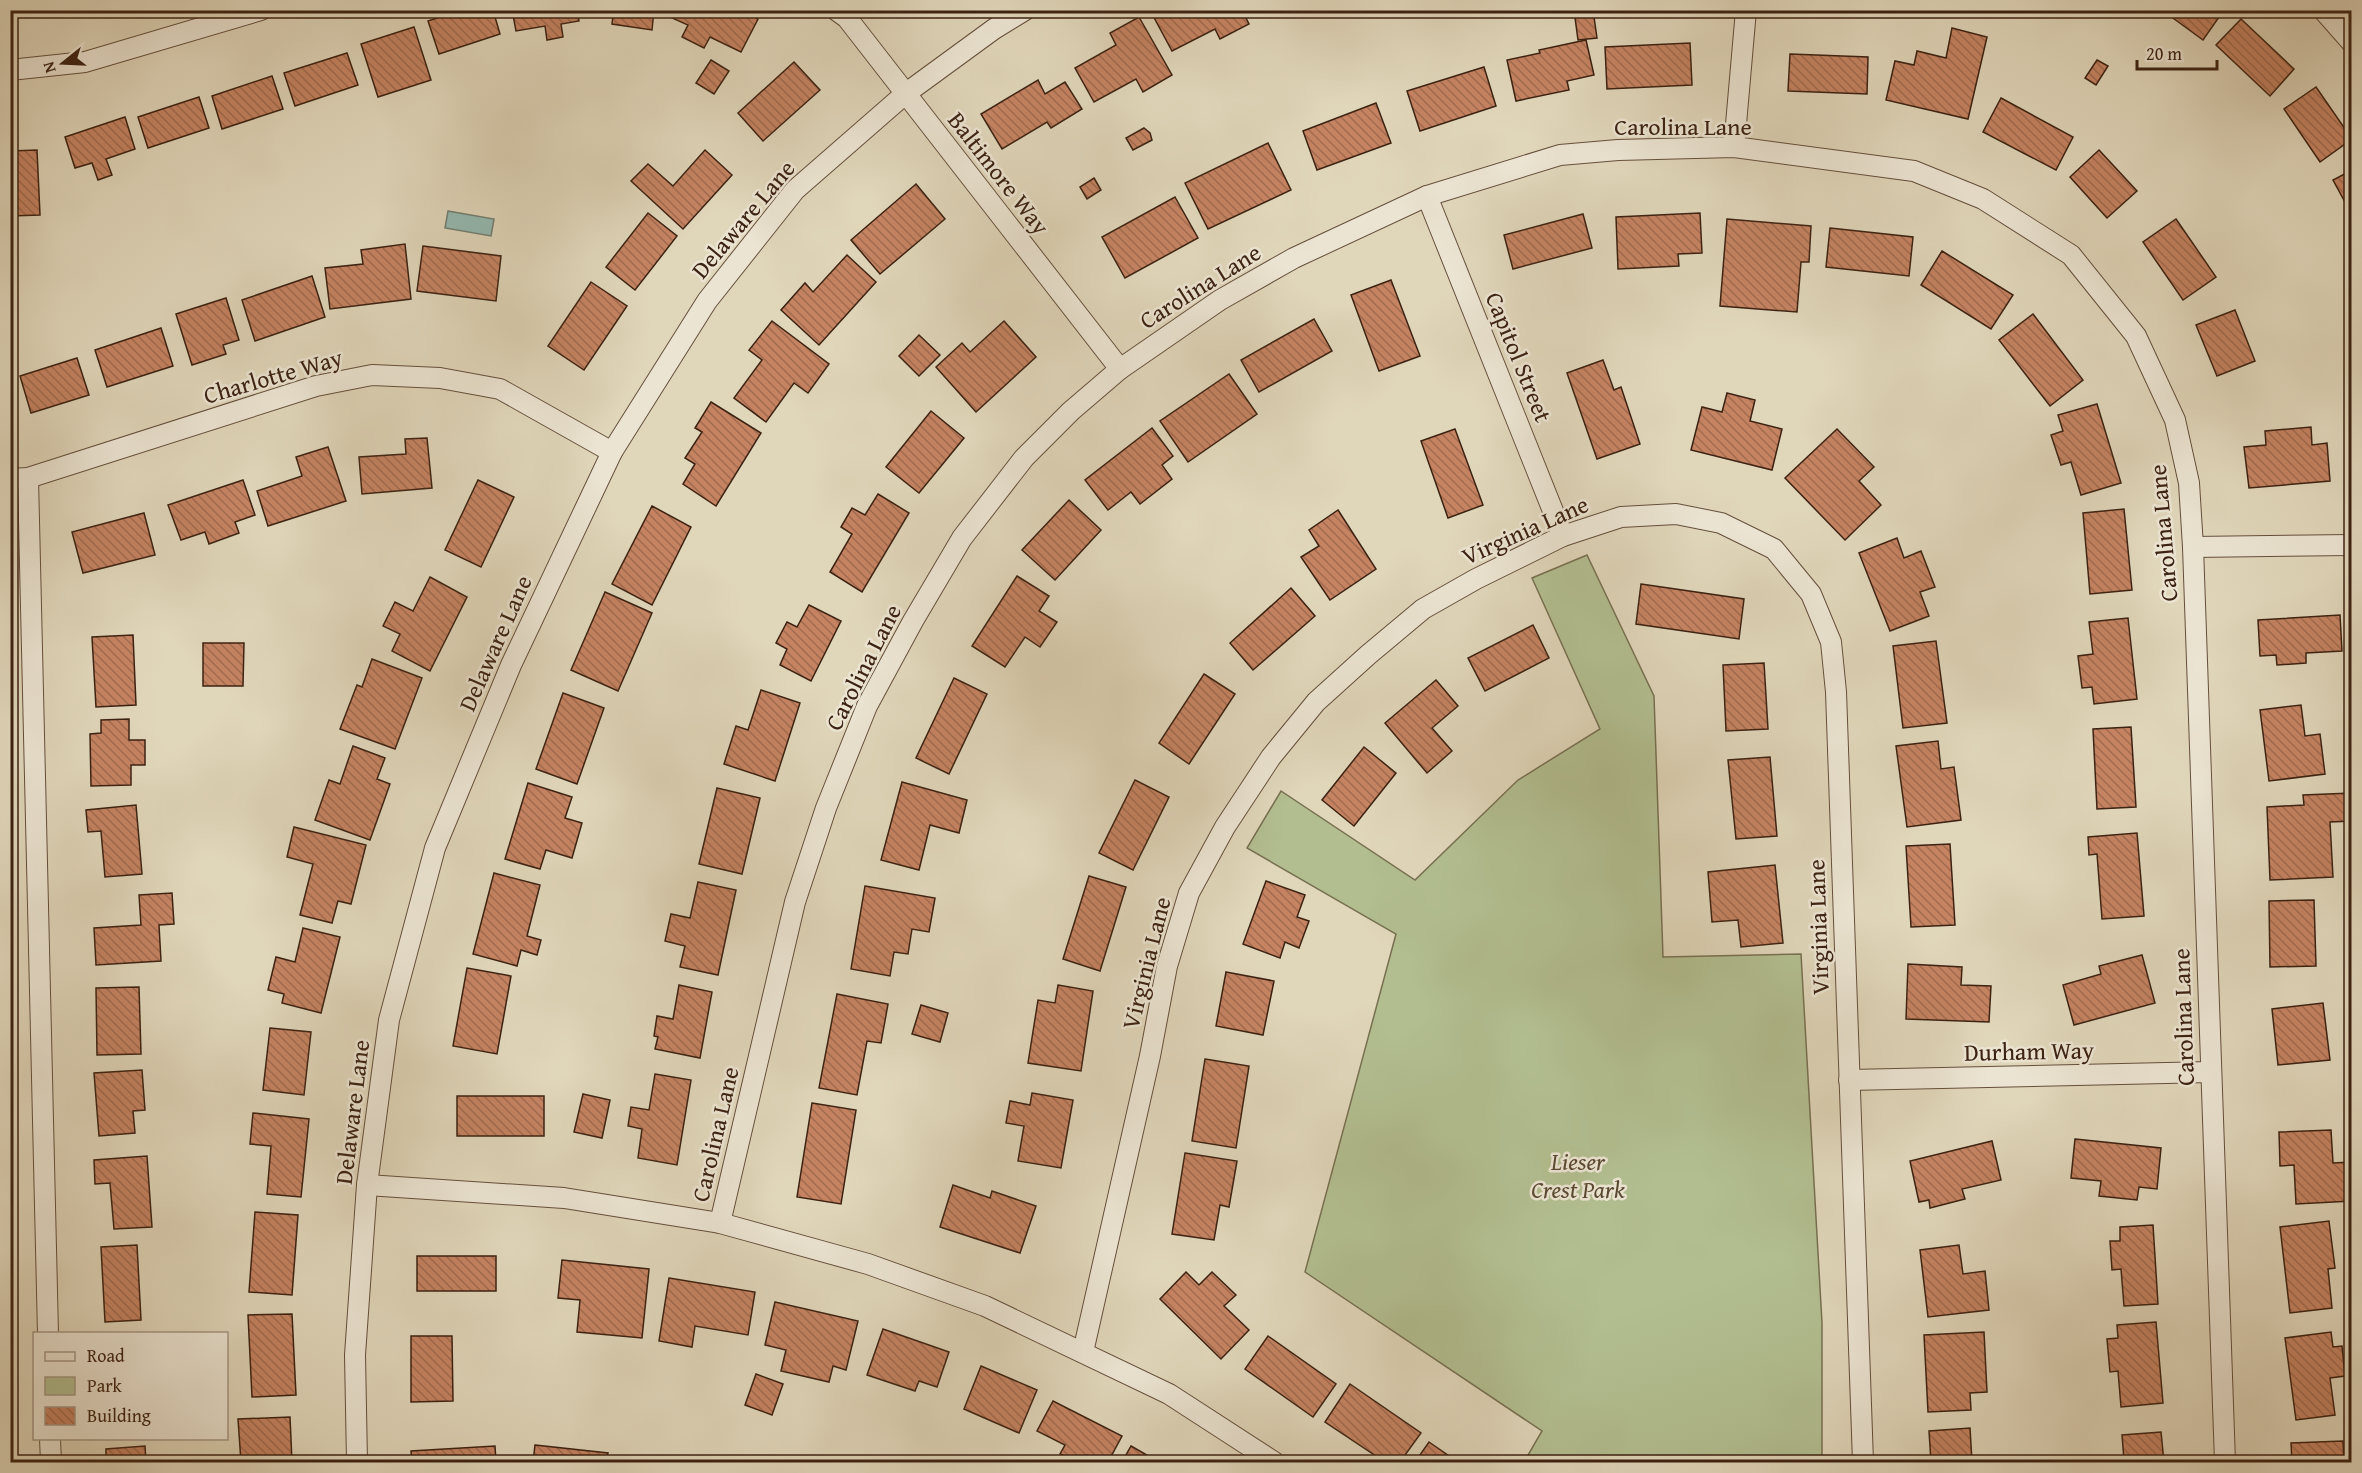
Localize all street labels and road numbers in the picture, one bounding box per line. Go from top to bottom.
street label: Baltimore Way [940,104,1058,242]
street label: Carolina Lane [1614,109,1752,144]
street label: Delaware Lane [683,152,803,286]
street label: Carolina Lane [1132,235,1268,337]
street label: Capitol Street [1477,287,1561,428]
street label: Charlotte Way [199,339,347,413]
street label: Carolina Lane [2140,463,2186,603]
street label: Virginia Lane [1456,486,1594,574]
street label: Delaware Lane [449,569,541,717]
street label: Carolina Lane [816,598,910,736]
street label: Virginia Lane [1798,859,1838,995]
street label: Virginia Lane [1113,893,1179,1033]
street label: Carolina Lane [2163,948,2203,1086]
street label: Durham Way [1964,1032,2094,1070]
street label: Delaware Lane [326,1038,378,1186]
street label: Carolina Lane [682,1063,748,1205]

